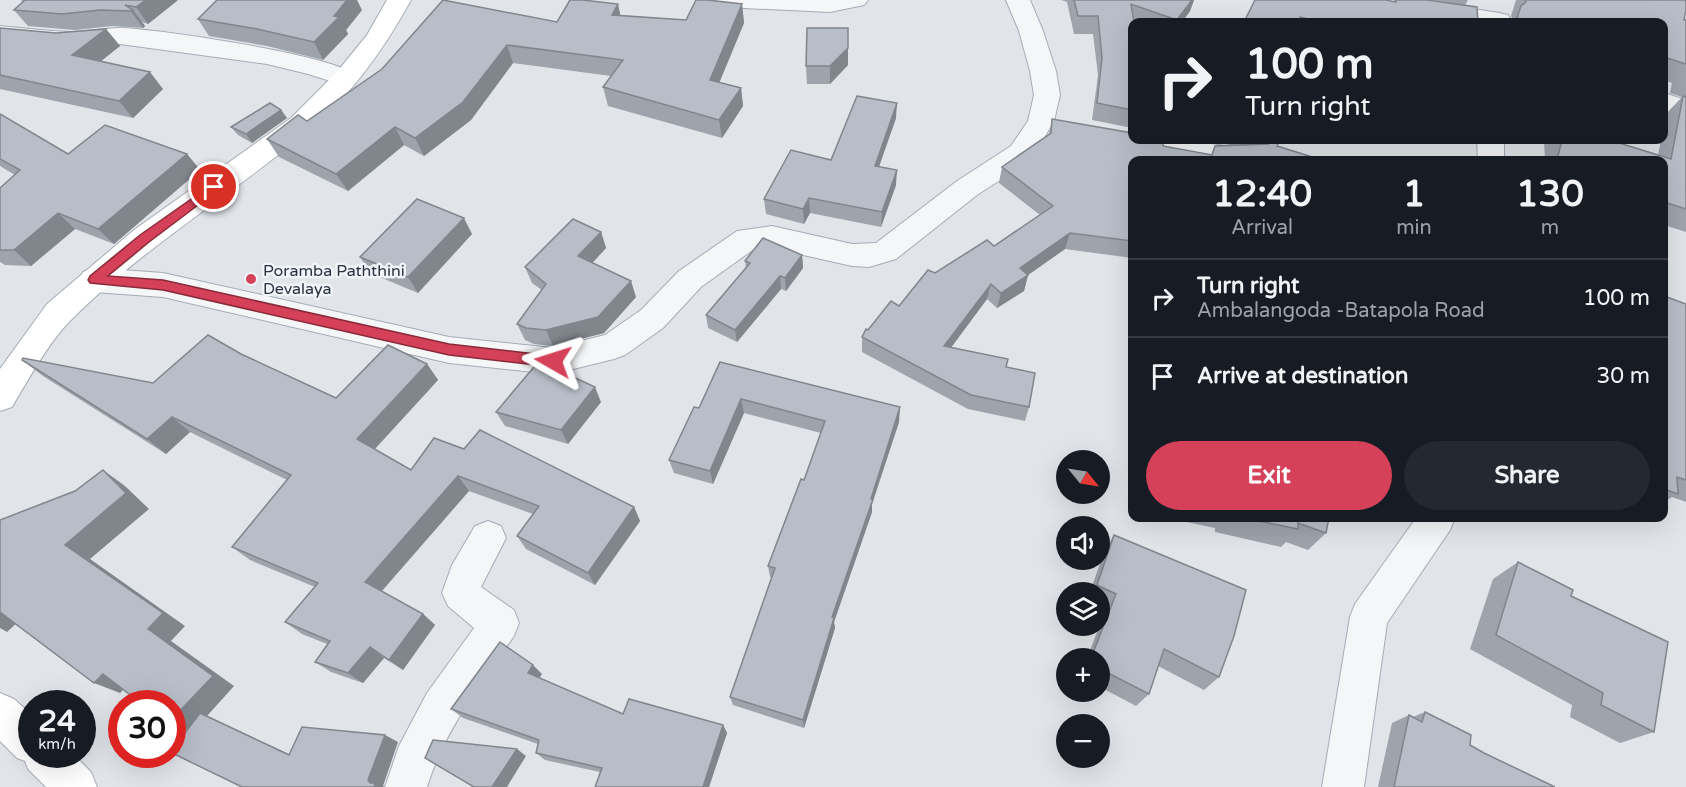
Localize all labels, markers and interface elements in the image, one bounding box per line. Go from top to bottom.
text: 100 m [1245,39,1374,90]
icon: right [1146,42,1224,120]
text: Turn right [1245,90,1371,123]
pin [188,161,239,212]
icon: arrive [197,170,230,203]
text: 12:40 [1212,173,1312,216]
text: 1 [1403,173,1425,216]
text: 130 [1516,173,1584,216]
text: Arrival [1231,216,1293,240]
text: min [1396,216,1432,240]
text: m [1541,216,1559,240]
place label: Poramba Paththini Devalaya [263,261,405,299]
marker: Poramba Paththini Devalaya [244,272,258,286]
text: Turn right [1197,273,1299,299]
icon: right [1146,282,1179,315]
text: 100 m [1583,285,1650,311]
text: Ambalangoda -Batapola Road [1197,299,1485,323]
position arrow [521,329,585,393]
icon: arrive [1146,360,1179,393]
text: Arrive at destination [1197,363,1408,389]
text: 30 m [1596,363,1650,389]
button: Exit [1146,441,1392,510]
button: Share [1404,441,1650,510]
north arrow [1056,450,1110,504]
map controls [1056,450,1110,768]
button: sound [1056,516,1110,570]
button: layers [1056,582,1110,636]
button: + [1056,648,1110,702]
speed limit sign: 30 [108,690,186,768]
text: 24 [38,703,76,740]
button: − [1056,714,1110,768]
text: km/h [38,735,76,753]

